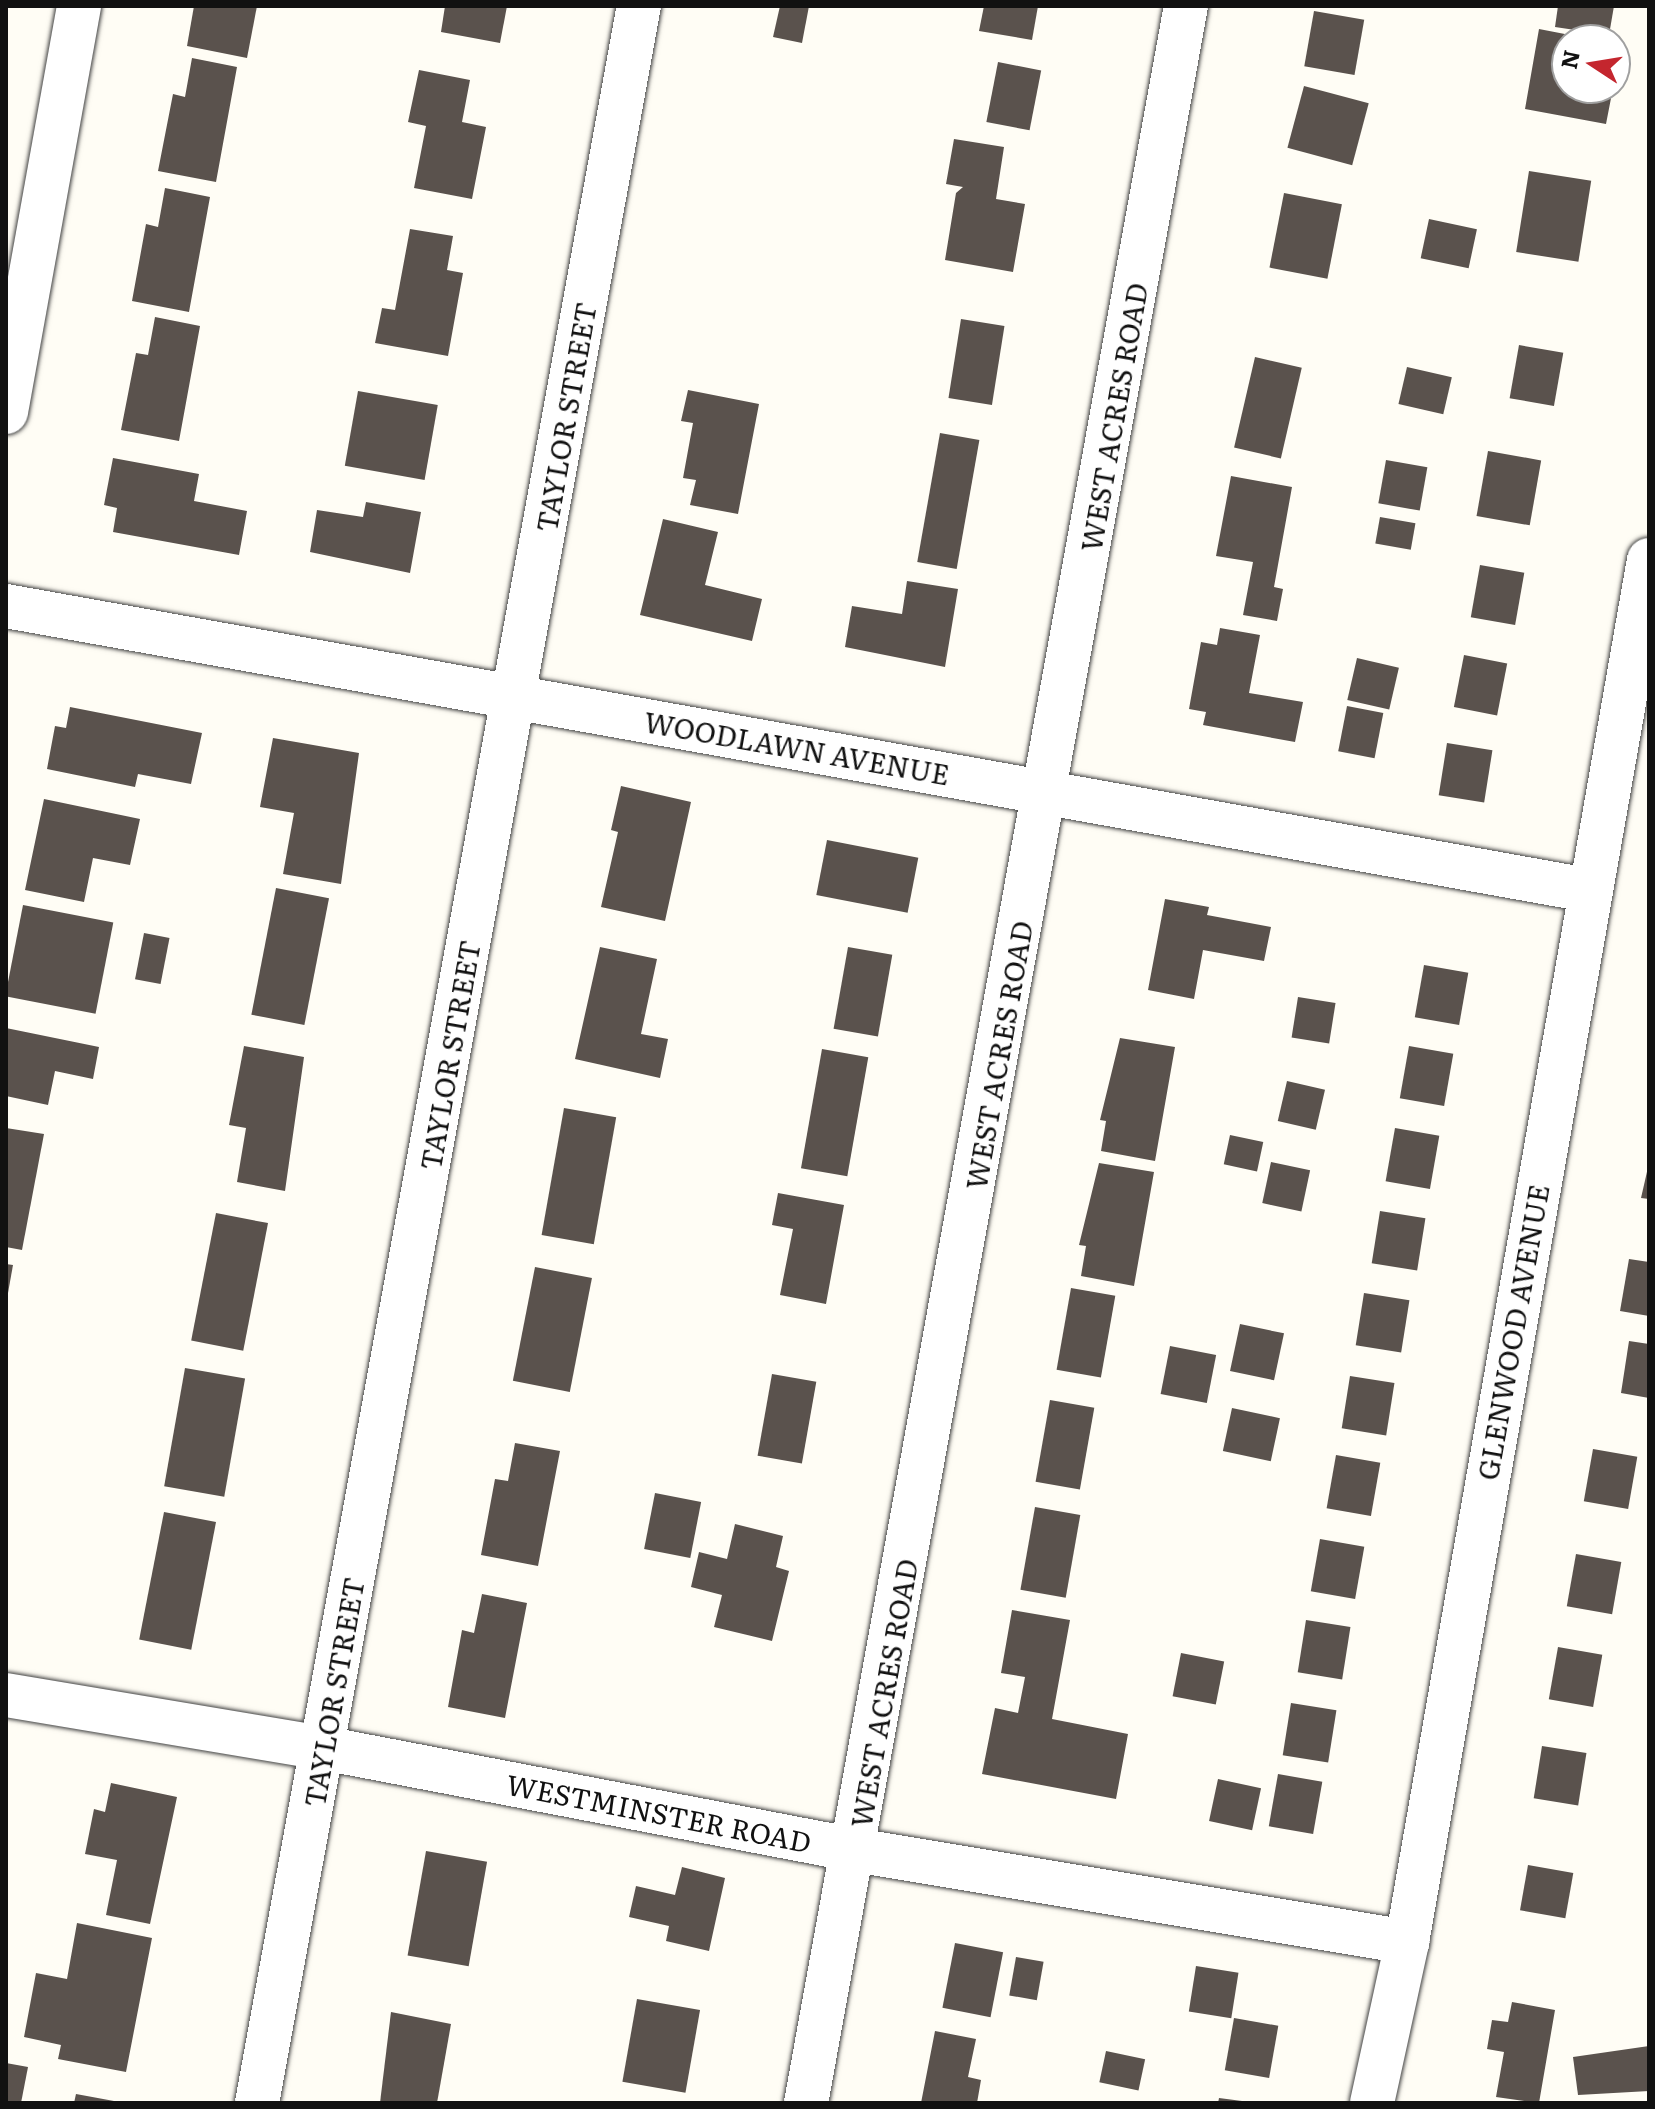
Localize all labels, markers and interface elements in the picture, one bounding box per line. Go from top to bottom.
north arrow [1551,24,1631,104]
text: N [1551,47,1587,72]
street label: WEST ACRES ROAD [1073,280,1153,554]
street label: TAYLOR STREET [528,300,602,534]
street label: WOODLAWN AVENUE [642,704,952,790]
street label: WEST ACRES ROAD [958,918,1038,1192]
street label: TAYLOR STREET [412,938,486,1172]
street label: GLENWOOD AVENUE [1469,1182,1555,1482]
street label: WEST ACRES ROAD [843,1556,923,1830]
street label: TAYLOR STREET [296,1575,370,1809]
street label: WESTMINSTER ROAD [504,1766,814,1858]

